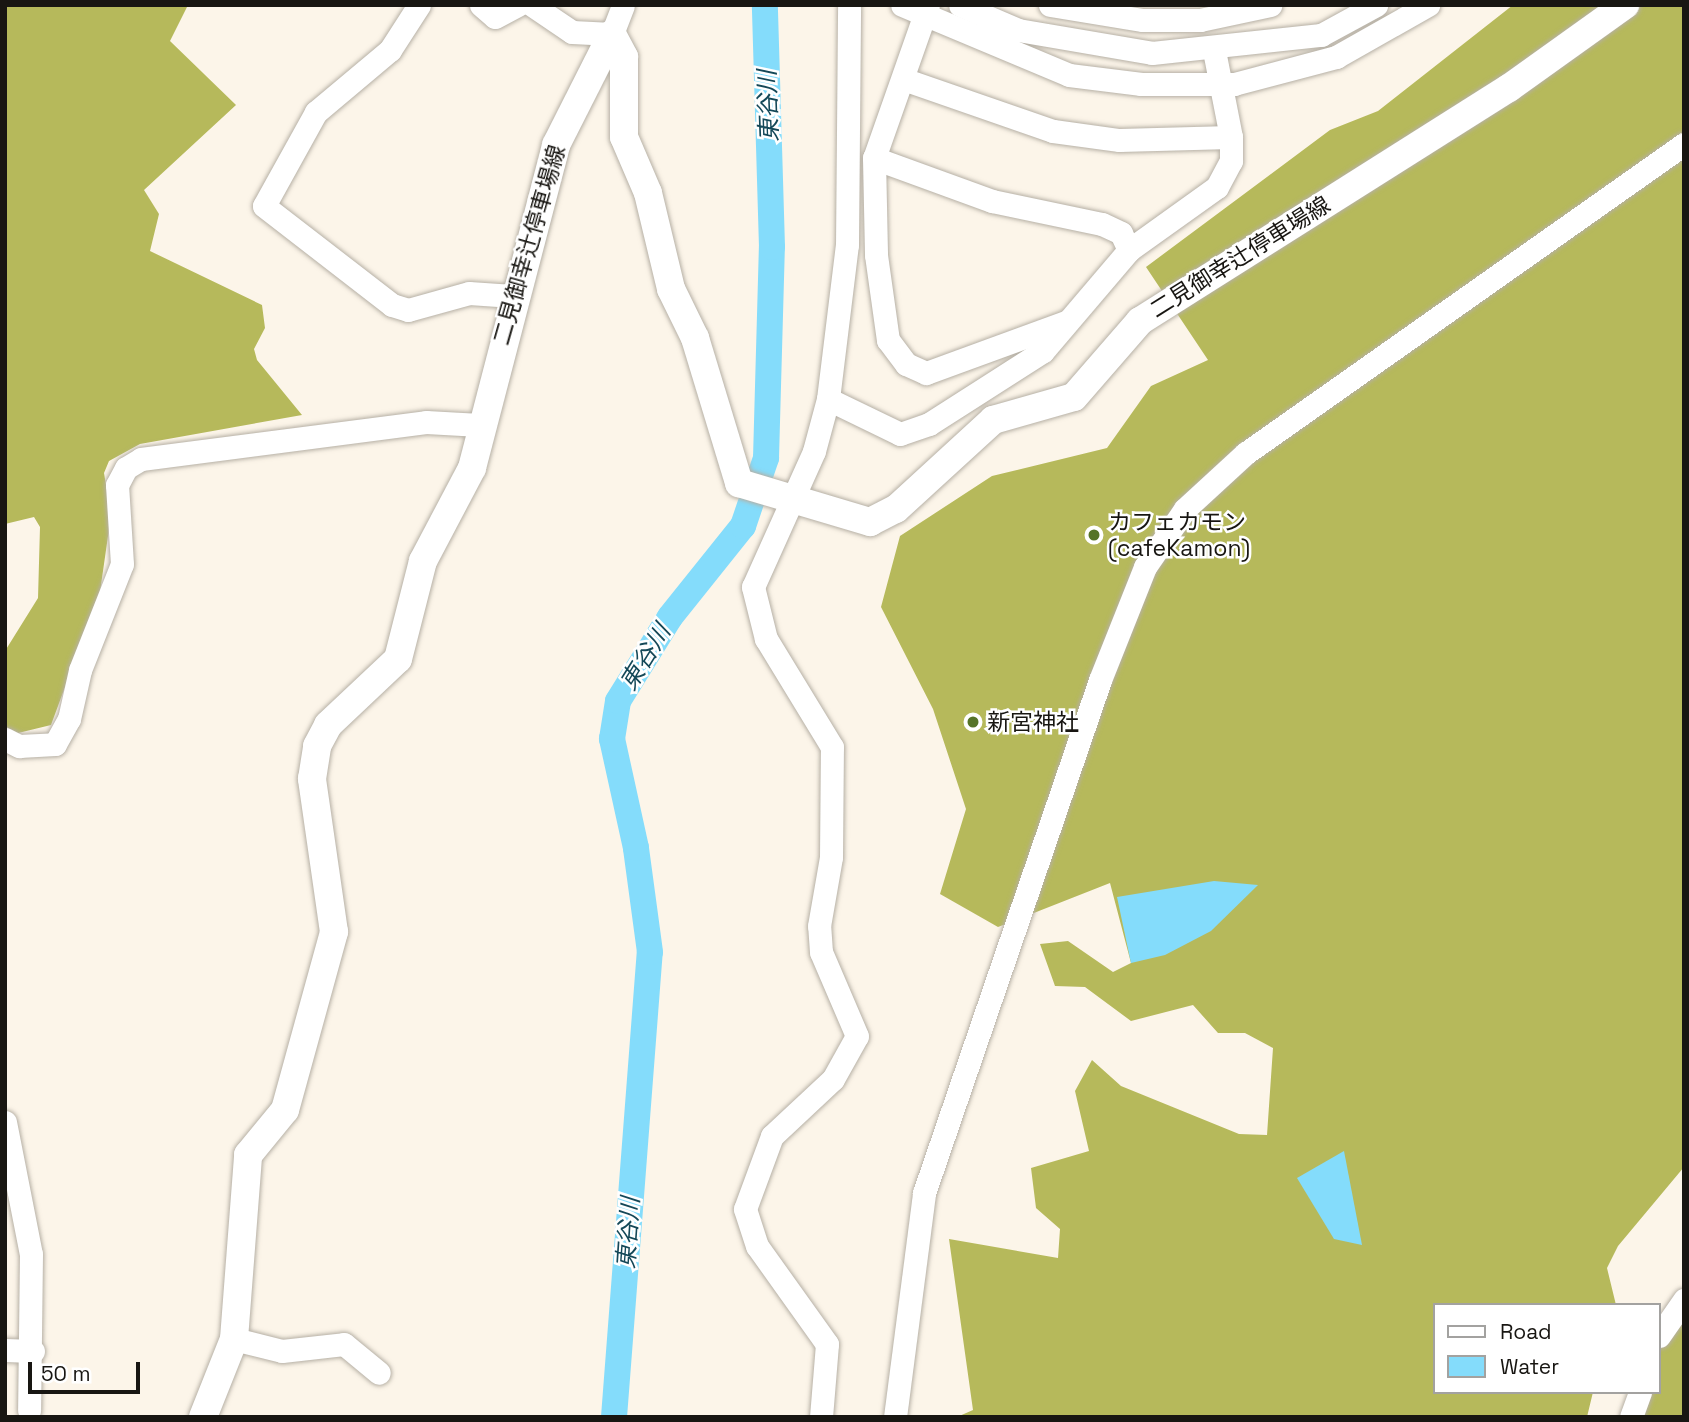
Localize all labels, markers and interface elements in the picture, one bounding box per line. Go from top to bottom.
water label: 東谷川 [752,70,784,142]
street label: 二見御幸辻停車場線 [487,142,571,348]
street label: 二見御幸辻停車場線 [1145,190,1335,324]
place label: カフェカモン (cafeKamon) [1108,508,1250,562]
marker: カフェカモン (cafeKamon) [1086,527,1102,543]
water label: 東谷川 [614,619,676,695]
place label: 新宮神社 [987,708,1079,736]
marker: 新宮神社 [965,714,981,730]
water label: 東谷川 [611,1196,645,1270]
legend [1434,1303,1661,1394]
text: Road [1500,1318,1552,1345]
scale bar [32,1348,144,1392]
text: Water [1500,1353,1559,1380]
text: 50 m [41,1360,91,1387]

